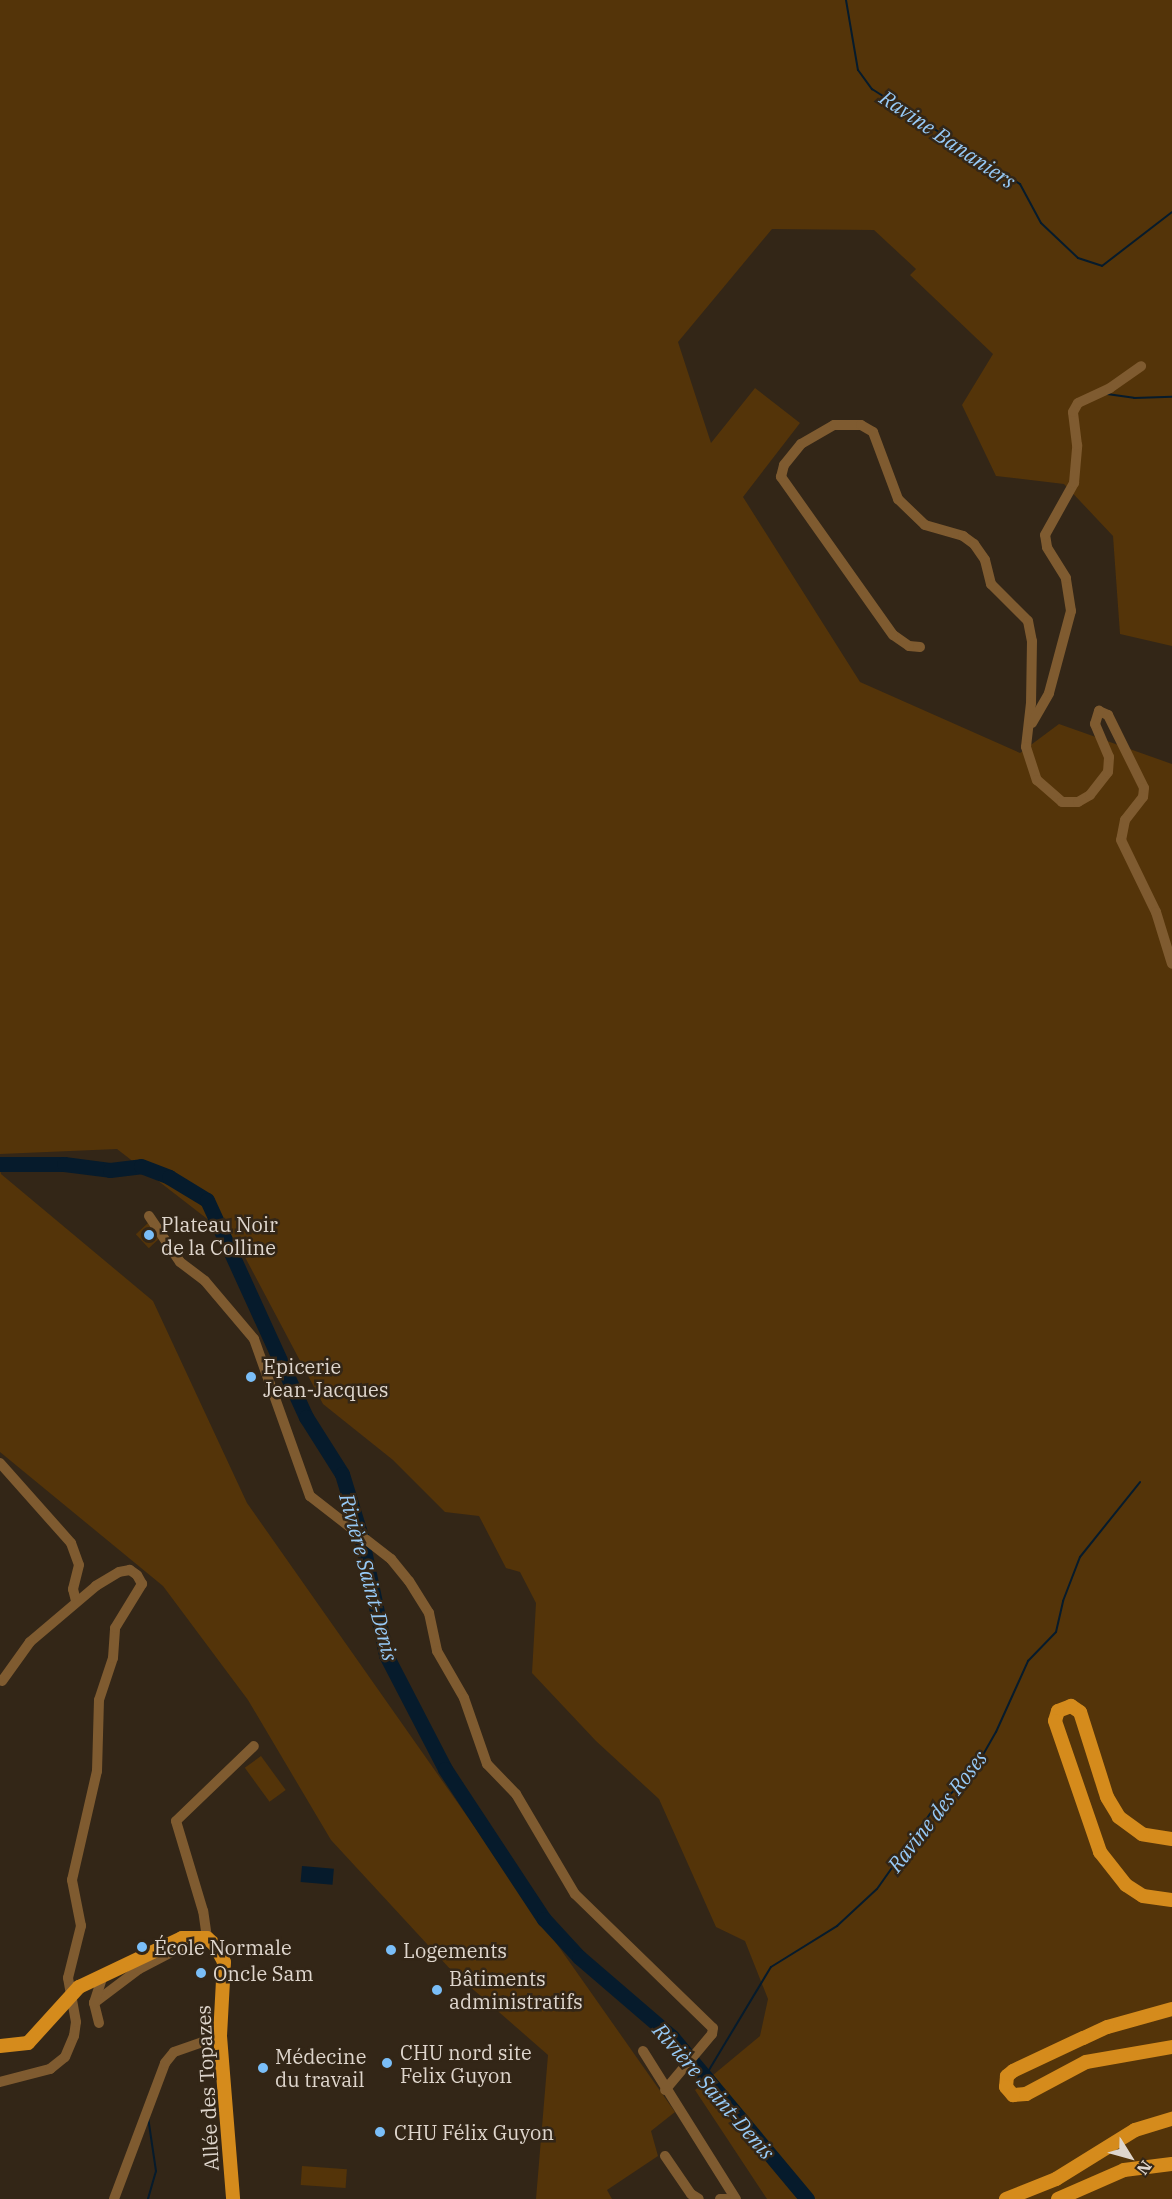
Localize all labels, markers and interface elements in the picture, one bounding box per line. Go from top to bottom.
water label: Ravine Bananiers [876,84,1020,194]
place label: Plateau Noir de la Colline [161,1212,278,1259]
marker: Plateau Noir de la Colline [142,1228,156,1242]
place label: Epicerie Jean-Jacques [263,1354,389,1401]
marker: Epicerie Jean-Jacques [244,1370,258,1384]
water label: Rivière Saint-Denis [335,1491,403,1663]
water label: Ravine des Roses [882,1745,992,1877]
place label: École Normale [154,1935,292,1959]
place label: Logements [403,1938,507,1962]
marker: École Normale [135,1940,149,1954]
marker: Logements [384,1943,398,1957]
place label: Oncle Sam [213,1961,314,1985]
marker: Oncle Sam [194,1966,208,1980]
place label: Bâtiments administratifs [449,1966,583,2013]
marker: Bâtiments administratifs [430,1983,444,1997]
street label: Allée des Topazes [191,2004,223,2172]
water label: Rivière Saint-Denis [648,2018,780,2164]
place label: CHU nord site Felix Guyon [400,2040,532,2087]
place label: Médecine du travail [275,2044,366,2091]
marker: CHU nord site Felix Guyon [378,2054,396,2072]
marker: Médecine du travail [256,2061,270,2075]
place label: CHU Félix Guyon [394,2120,554,2144]
marker: CHU Félix Guyon [371,2123,389,2141]
north arrow [1100,2127,1160,2187]
text: N [1133,2157,1156,2179]

